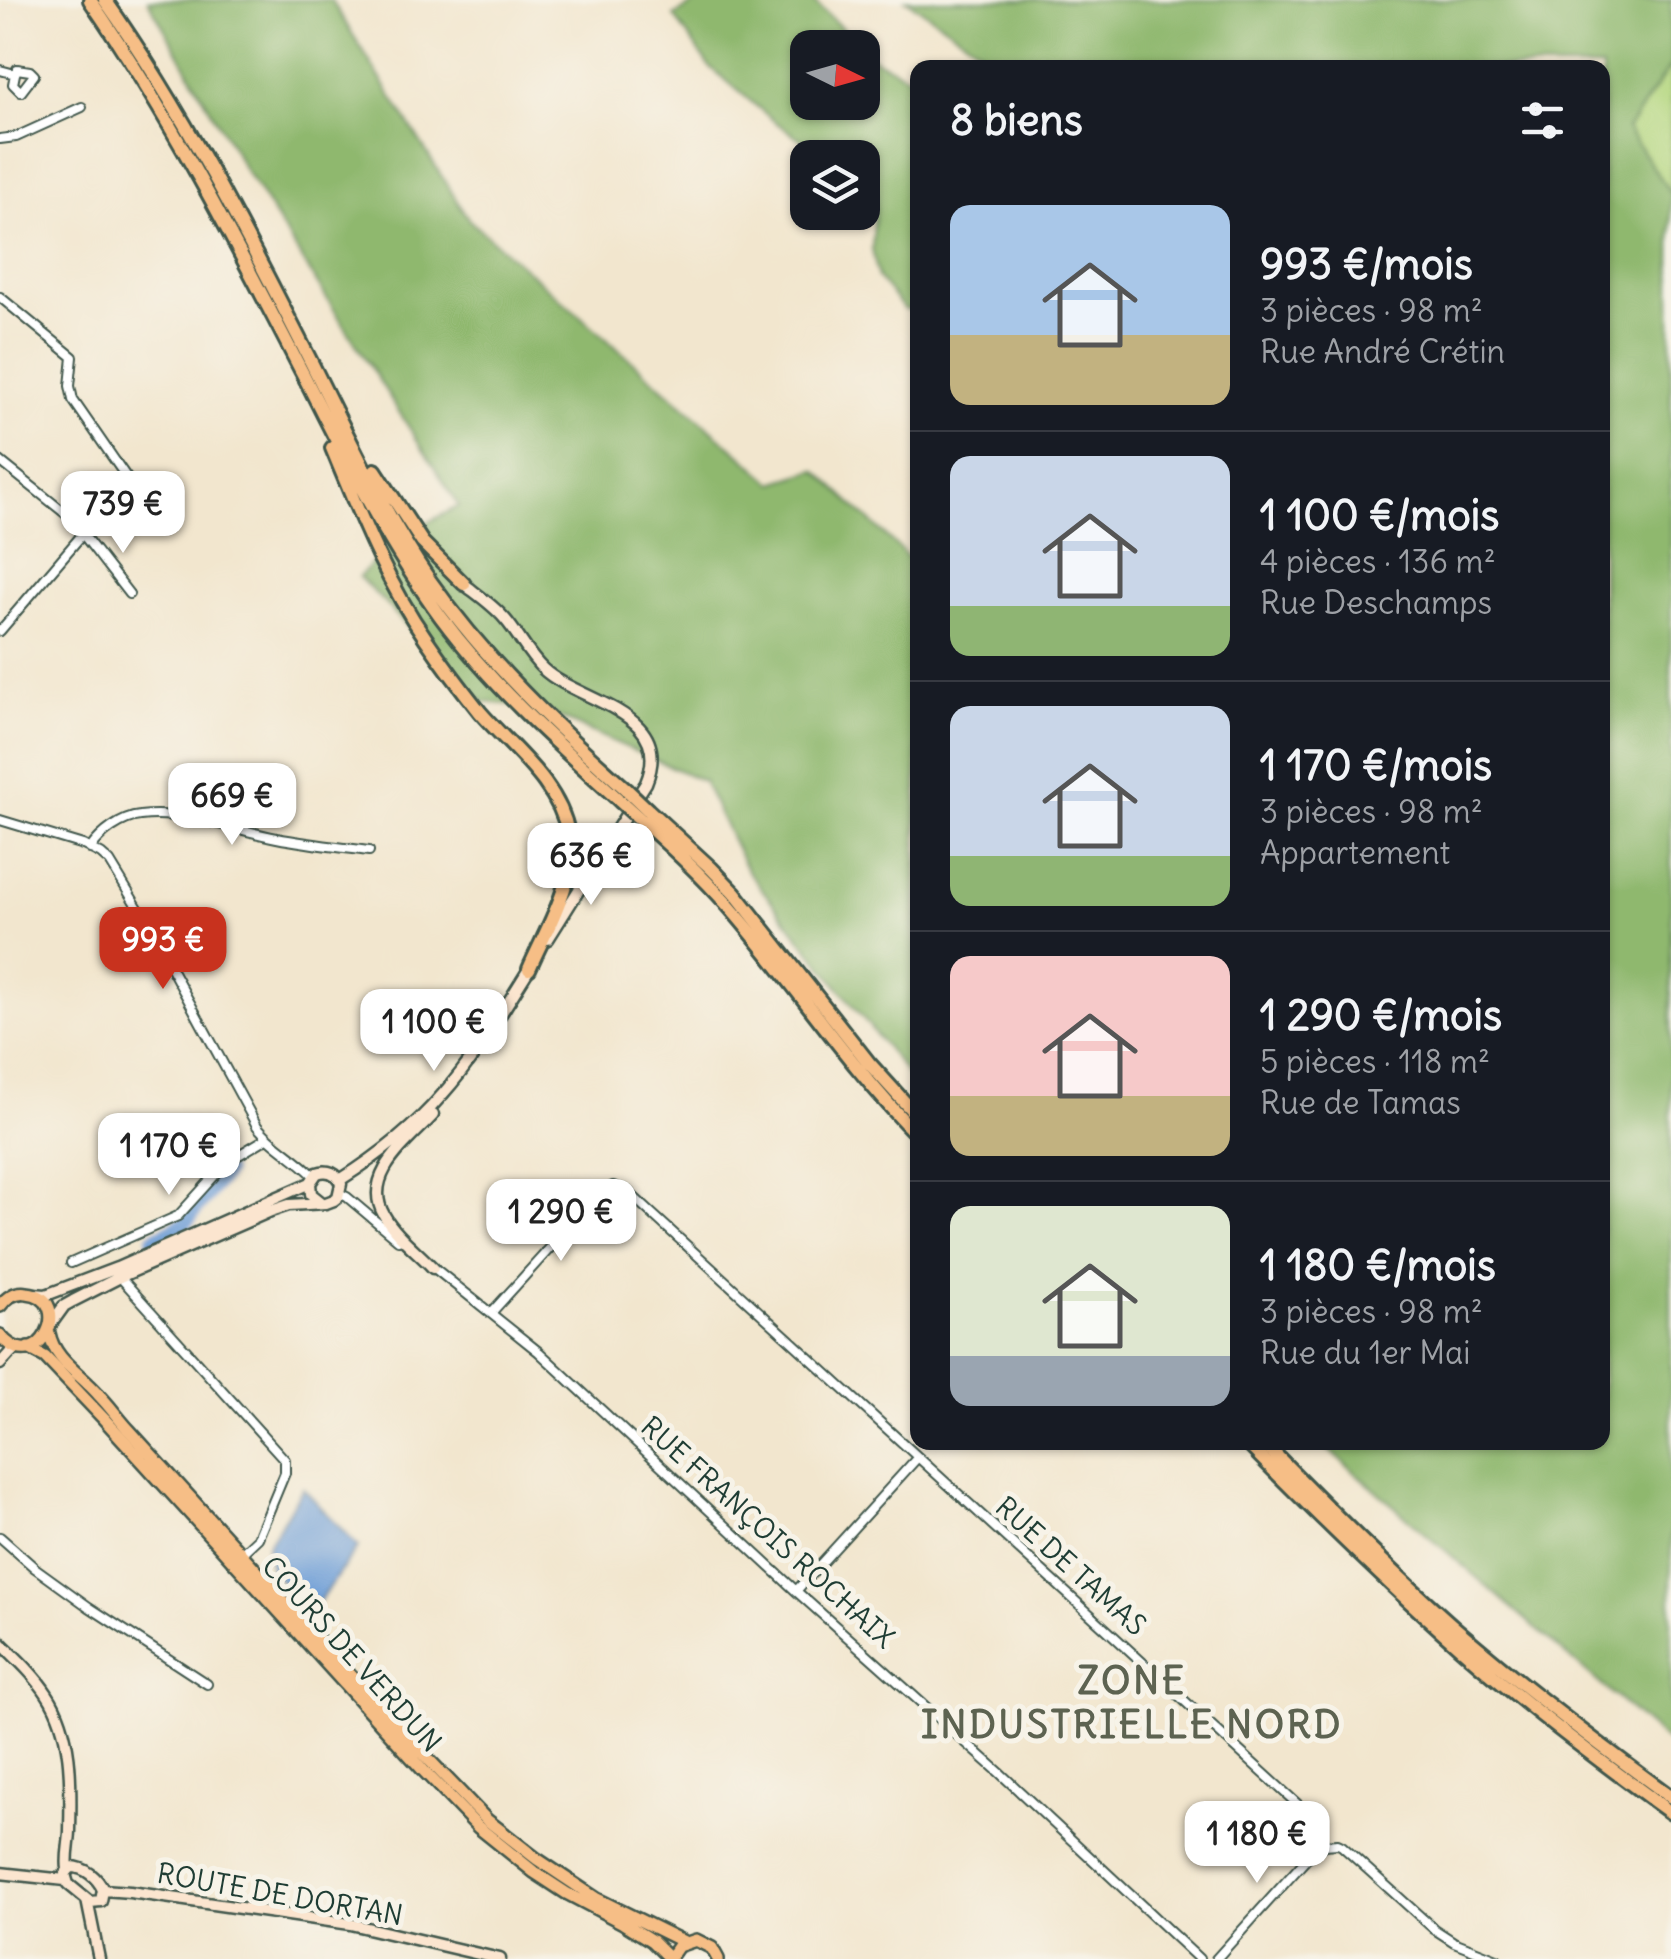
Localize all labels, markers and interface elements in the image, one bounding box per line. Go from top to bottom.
north arrow [790,30,880,120]
map controls [790,30,880,230]
icon: filters [1515,93,1570,148]
text: 8 biens [950,94,1083,146]
button: layers [790,140,880,230]
text: 993 €/mois [1260,238,1473,290]
icon: home [1030,245,1150,365]
text: 3 pièces · 98 m² [1260,290,1483,331]
text: Rue André Crétin [1260,331,1505,372]
pin: 739 € [53,471,193,556]
text: 739 € [83,483,163,524]
text: 1 100 €/mois [1260,489,1499,541]
icon: home [1030,496,1150,616]
text: 4 pièces · 136 m² [1260,541,1496,582]
text: Rue Deschamps [1260,582,1492,623]
text: 1 170 €/mois [1260,739,1492,791]
icon: home [1030,746,1150,866]
pin: 669 € [162,763,302,848]
text: 669 € [190,775,274,816]
text: 3 pièces · 98 m² [1260,791,1483,832]
pin: 636 € [521,823,661,908]
text: Appartement [1260,832,1450,873]
text: 636 € [549,835,633,876]
pin: 993 € [93,907,233,992]
text: 993 € [121,919,205,960]
pin: 1 100 € [342,989,526,1074]
text: 1 290 €/mois [1260,989,1502,1041]
icon: home [1030,996,1150,1116]
text: 1 100 € [382,1001,486,1042]
text: 5 pièces · 118 m² [1260,1041,1490,1082]
text: Rue de Tamas [1260,1082,1461,1123]
pin: 1 170 € [77,1113,261,1198]
text: 1 170 € [120,1125,218,1166]
pin: 1 290 € [469,1179,653,1264]
text: 1 290 € [508,1191,614,1232]
text: 1 180 €/mois [1260,1239,1496,1291]
icon: home [1030,1246,1150,1366]
text: 3 pièces · 98 m² [1260,1291,1483,1332]
text: Rue du 1er Mai [1260,1332,1470,1373]
street label: RUE FRANÇOIS ROCHAIX [634,1408,903,1656]
street label: RUE DE TAMAS [988,1489,1154,1643]
street label: COURS DE VERDUN [254,1548,450,1760]
district label: ZONE INDUSTRIELLE NORD [921,1657,1343,1748]
pin: 1 180 € [1165,1801,1349,1886]
text: 1 180 € [1207,1813,1307,1854]
street label: ROUTE DE DORTAN [154,1855,406,1933]

